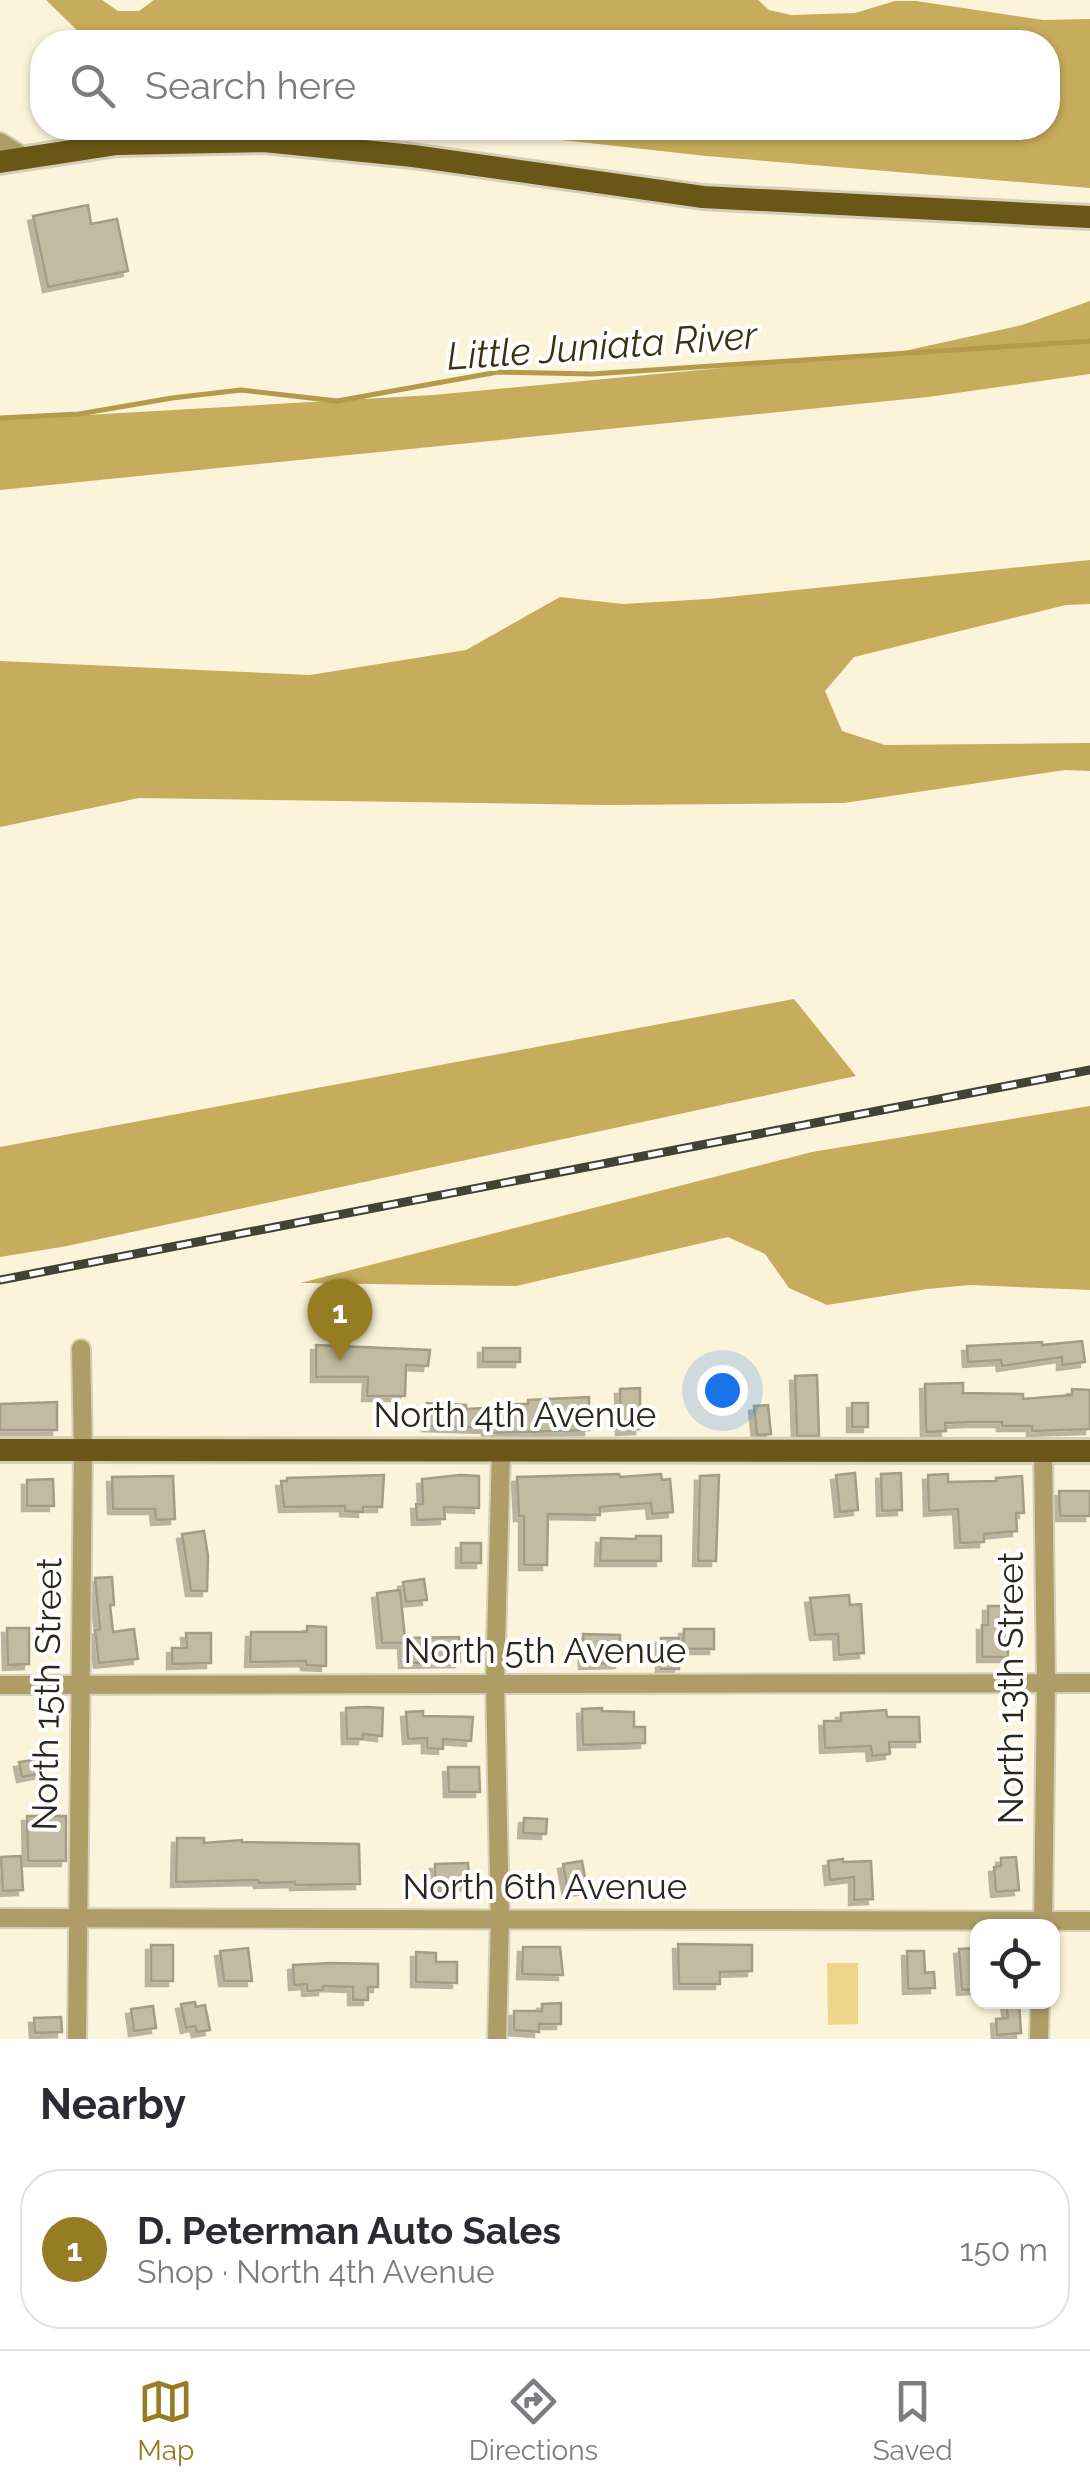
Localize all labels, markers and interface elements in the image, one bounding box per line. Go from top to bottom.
search box [30,30,1060,140]
icon: search [65,58,120,113]
text: Search here [145,63,356,108]
water label: Little Juniata River [445,312,761,379]
pin: 1 [308,1278,372,1361]
your location [697,1365,748,1416]
street label: North 4th Avenue [374,1394,656,1435]
street label: North 13th Street [990,1551,1031,1824]
street label: North 15th Street [24,1557,69,1831]
street label: North 5th Avenue [404,1630,686,1671]
street label: North 6th Avenue [403,1866,687,1907]
map controls [970,1919,1060,2009]
button: locate [970,1919,1060,2009]
text: Nearby [40,2080,186,2129]
text: D. Peterman Auto Sales [137,2208,561,2253]
text: 1 [67,2231,82,2268]
text: 150 m [960,2231,1048,2268]
text: Shop · North 4th Avenue [137,2253,495,2290]
tab: Map [137,2374,194,2467]
tab: Directions [469,2374,598,2467]
tab: Saved [873,2374,953,2467]

